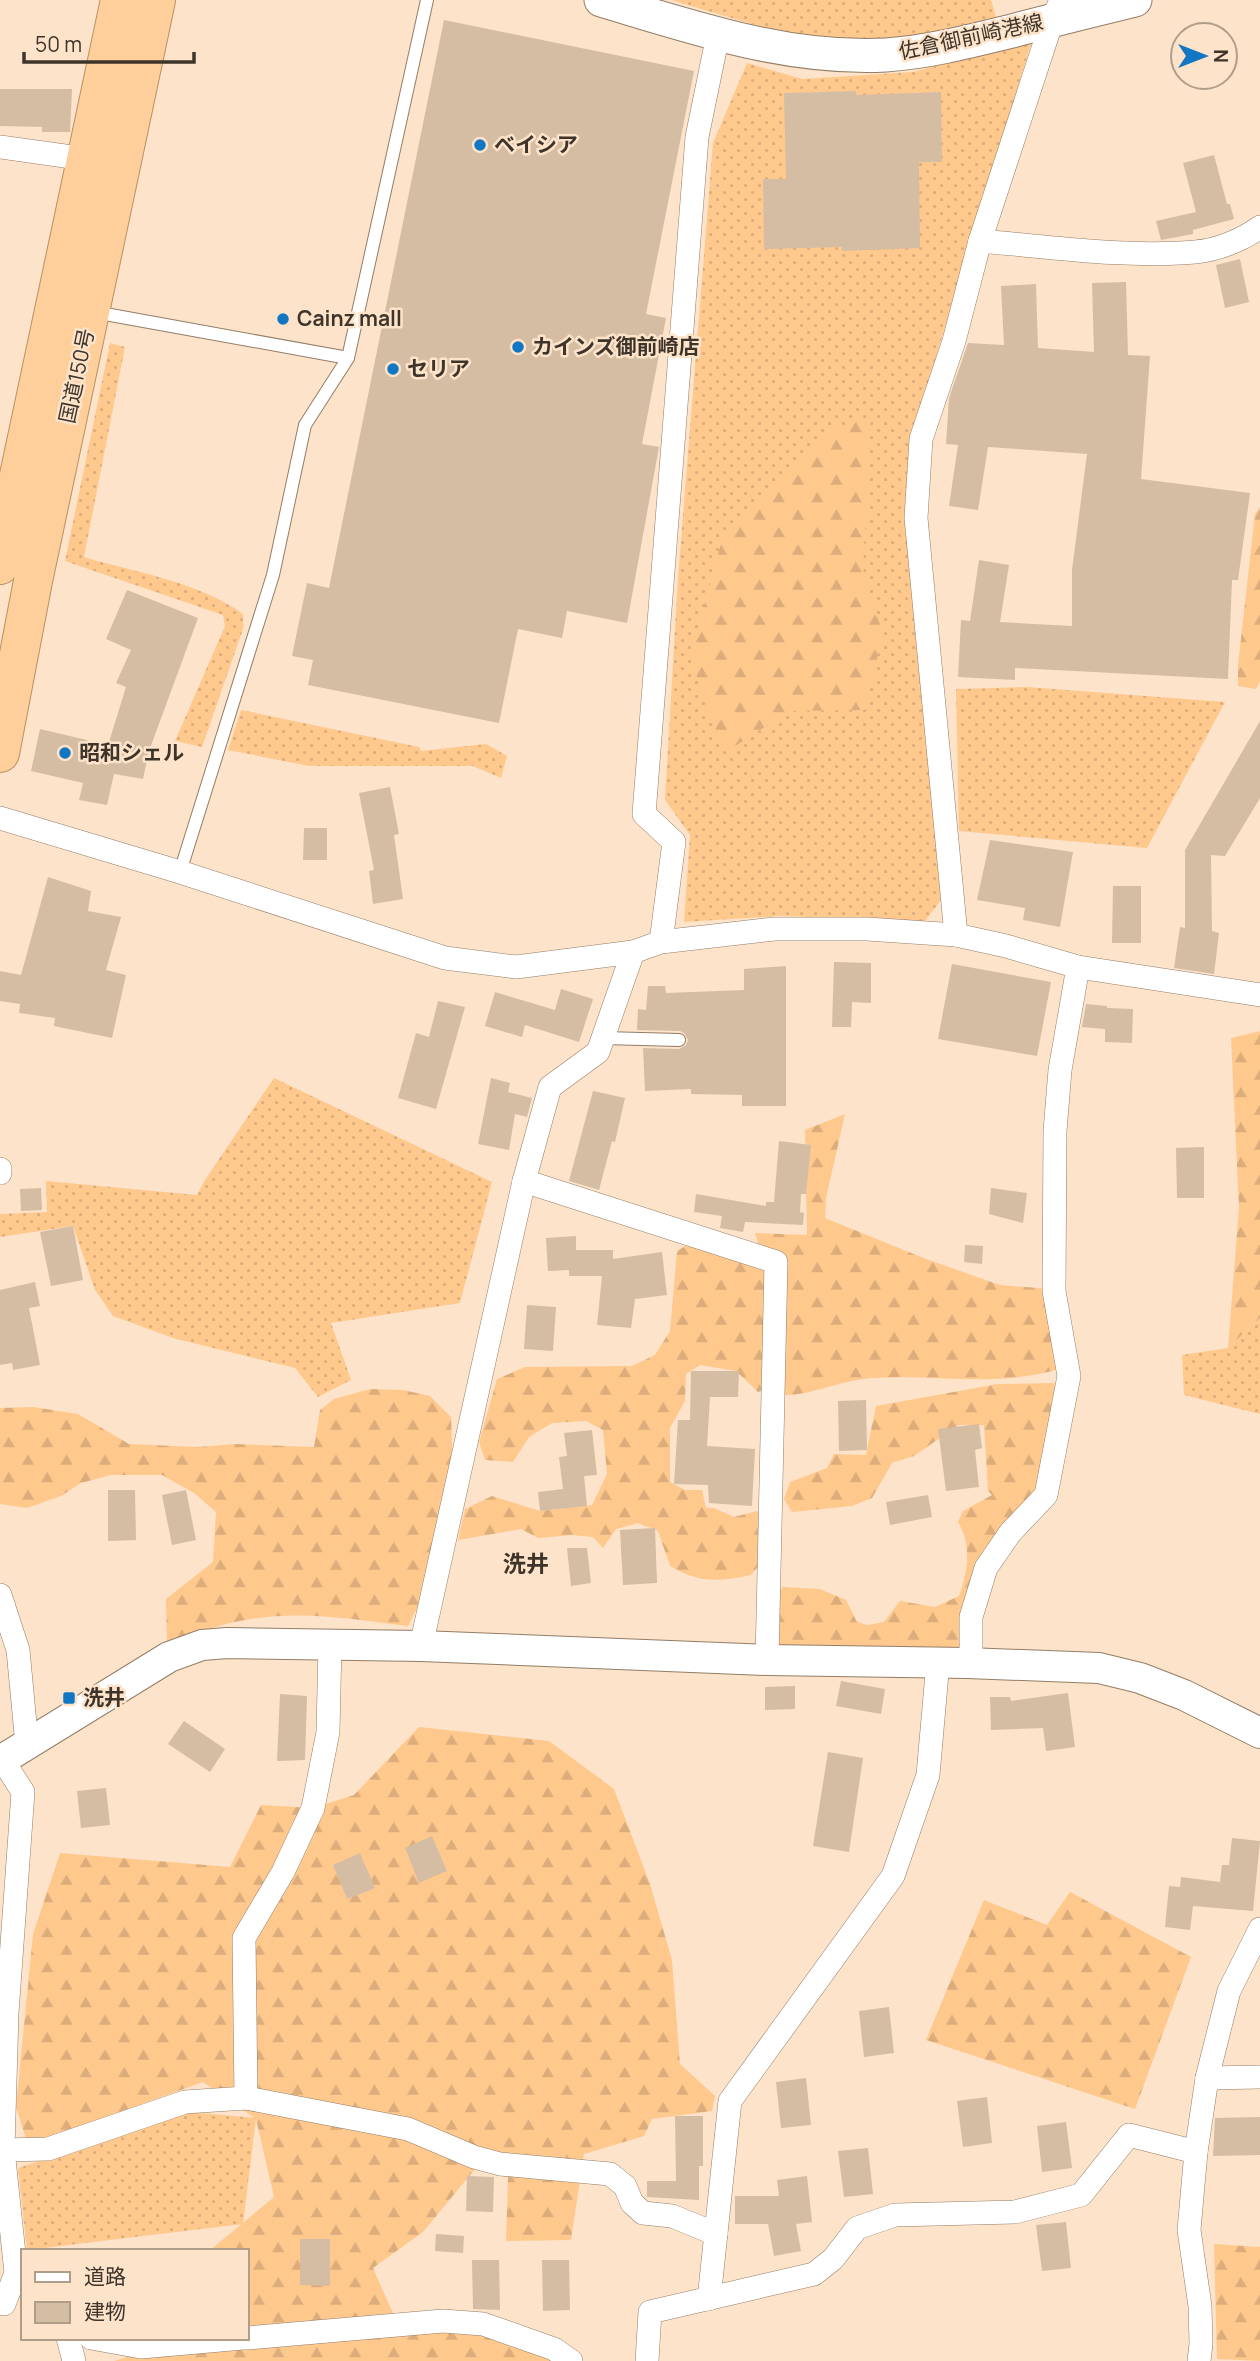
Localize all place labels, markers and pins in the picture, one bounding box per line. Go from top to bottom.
place label: ベイシア [494,130,578,158]
marker: ベイシア [472,137,488,153]
place label: Cainz mall [297,304,402,332]
marker: Cainz mall [275,311,291,327]
place label: カインズ御前崎店 [532,332,700,360]
marker: カインズ御前崎店 [510,339,526,355]
place label: セリア [407,354,470,382]
marker: セリア [385,361,401,377]
place label: 昭和シェル [79,738,184,766]
marker: 昭和シェル [57,745,73,761]
place label: 洗井 [83,1683,125,1711]
marker: 洗井 [61,1690,77,1706]

